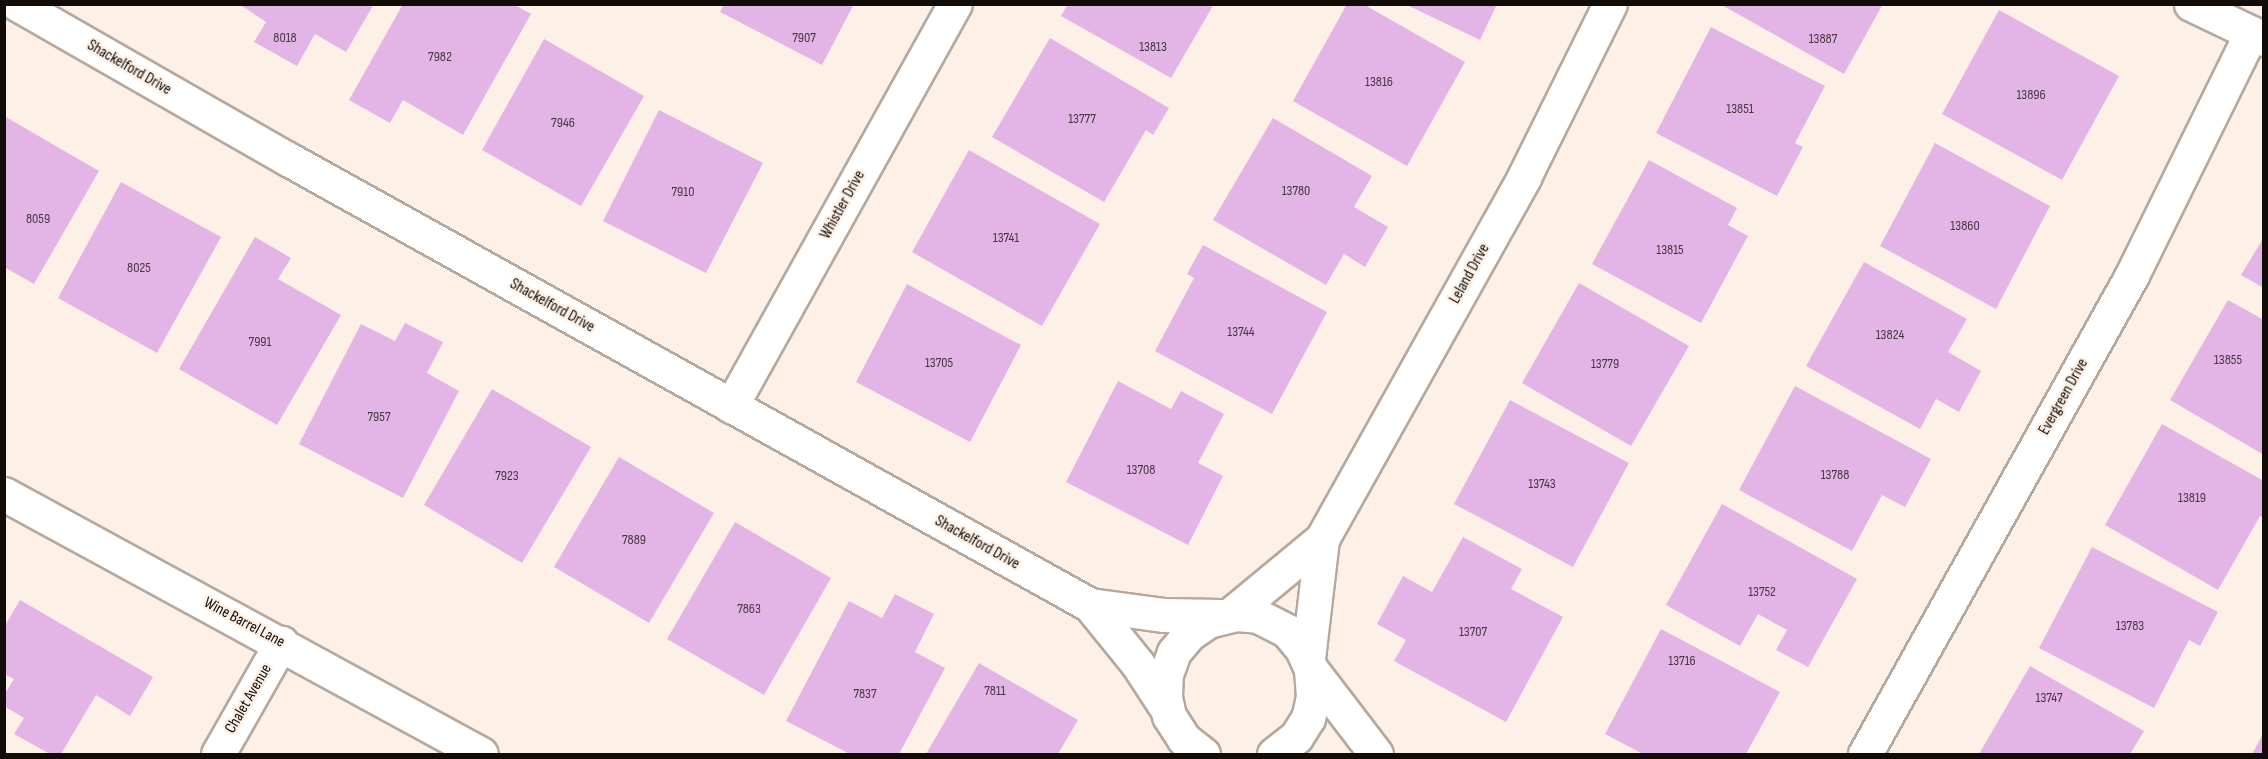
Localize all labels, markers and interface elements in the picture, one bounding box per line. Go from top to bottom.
house number: 8018 [273,30,297,46]
house number: 7907 [792,30,816,46]
house number: 13887 [1809,31,1837,47]
street label: Shackelford Drive [84,36,174,100]
house number: 13813 [1139,39,1167,55]
house number: 7982 [428,49,452,65]
house number: 13816 [1365,74,1393,90]
house number: 13896 [2016,87,2046,103]
house number: 13851 [1726,101,1754,117]
house number: 13777 [1068,111,1096,127]
house number: 7946 [551,115,575,131]
street label: Whistler Drive [816,167,870,243]
house number: 13780 [1282,183,1310,199]
house number: 7910 [672,184,694,200]
house number: 8059 [26,211,50,227]
house number: 13860 [1950,218,1980,234]
house number: 13741 [993,230,1019,246]
street label: Leland Drive [1446,241,1494,307]
house number: 13815 [1656,242,1684,258]
house number: 8025 [127,260,151,276]
street label: Shackelford Drive [506,275,598,337]
house number: 13744 [1227,324,1255,340]
house number: 13824 [1876,327,1904,343]
house number: 7991 [249,334,271,350]
house number: 13855 [2214,352,2242,368]
house number: 13705 [925,355,953,371]
house number: 13779 [1591,356,1619,372]
street label: Evergreen Drive [2035,356,2093,438]
house number: 7957 [368,409,390,425]
house number: 13708 [1127,462,1155,478]
house number: 13788 [1821,467,1849,483]
house number: 7923 [495,468,519,484]
house number: 13743 [1528,476,1556,492]
house number: 13819 [2178,490,2206,506]
street label: Shackelford Drive [931,512,1023,574]
house number: 7889 [622,532,646,548]
house number: 13752 [1748,584,1776,600]
street label: Wine Barrel Lane [200,594,288,652]
house number: 7863 [737,601,761,617]
house number: 13783 [2116,618,2144,634]
house number: 13707 [1459,624,1487,640]
house number: 13716 [1668,653,1696,669]
street label: Chalet Avenue [222,661,276,737]
house number: 7811 [984,683,1006,699]
house number: 7837 [853,686,877,702]
house number: 13747 [2036,690,2062,706]

